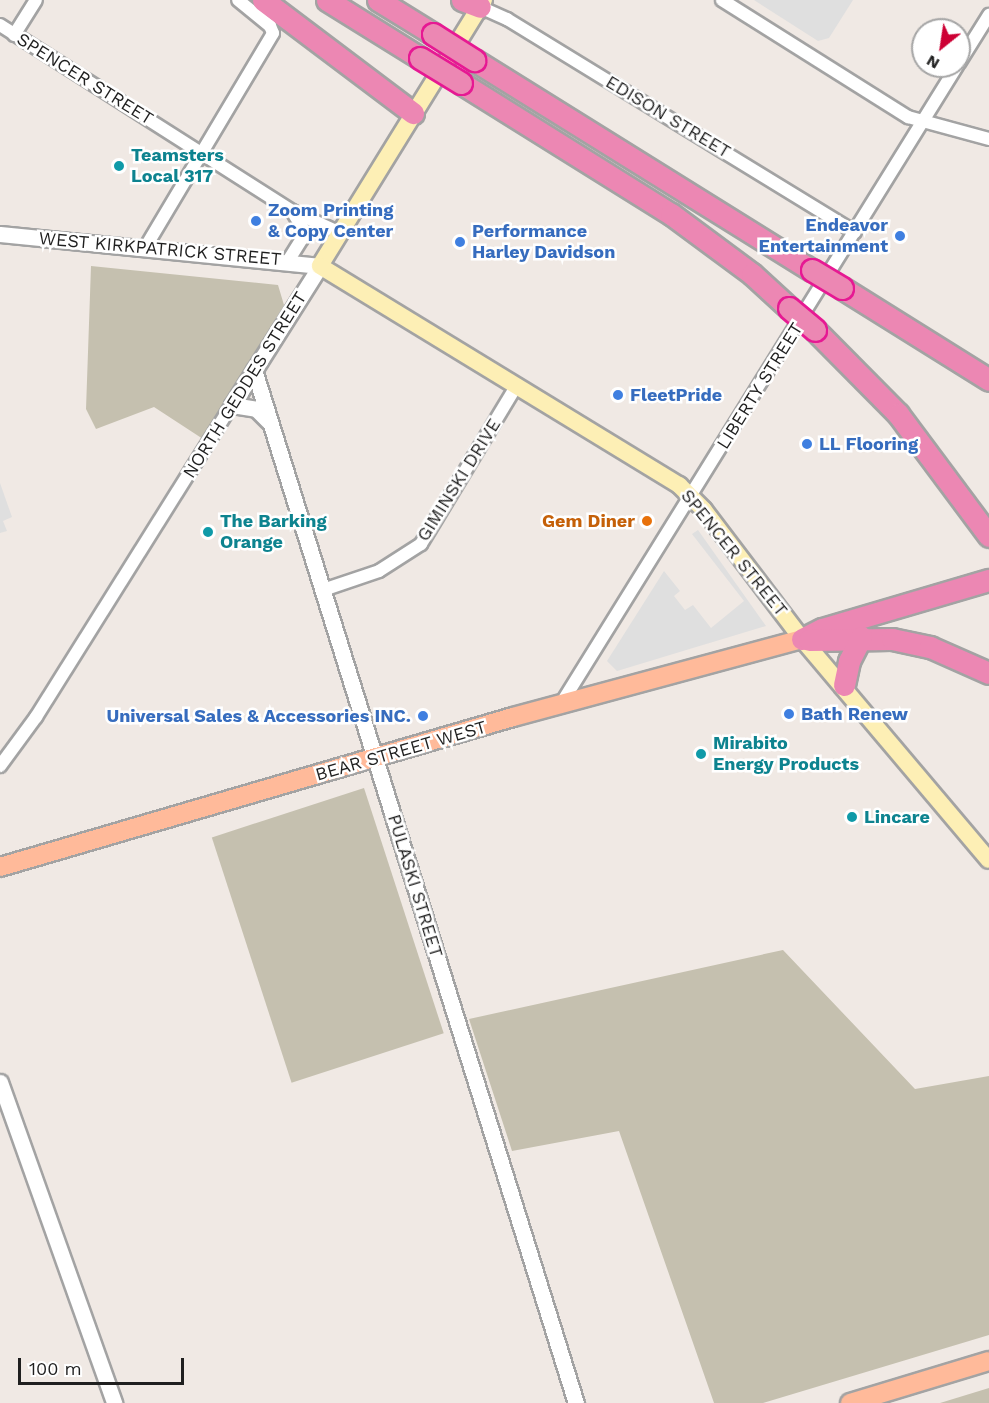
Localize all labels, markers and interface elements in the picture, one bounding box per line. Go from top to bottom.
north arrow [911,18,971,78]
street label: SPENCER STREET [13,28,157,130]
text: N [923,51,943,73]
street label: EDISON STREET [602,71,734,163]
place label: Teamsters Local 317 [131,145,224,188]
marker: Teamsters Local 317 [112,159,126,173]
place label: Zoom Printing & Copy Center [268,200,394,242]
marker: Zoom Printing & Copy Center [249,214,263,228]
place label: Endeavor Entertainment [759,215,888,258]
place label: Performance Harley Davidson [472,221,616,264]
street label: WEST KIRKPATRICK STREET [37,228,283,270]
marker: Endeavor Entertainment [893,229,907,243]
marker: Performance Harley Davidson [453,235,467,249]
street label: NORTH GEDDES STREET [179,288,311,482]
street label: LIBERTY STREET [712,318,808,454]
place label: FleetPride [630,384,722,406]
marker: FleetPride [611,388,625,402]
street label: GIMINSKI DRIVE [413,415,505,545]
place label: LL Flooring [819,433,919,455]
marker: LL Flooring [800,437,814,451]
street label: SPENCER STREET [676,485,792,621]
place label: Gem Diner [542,510,635,532]
place label: The Barking Orange [220,511,326,554]
marker: Gem Diner [640,514,654,528]
marker: The Barking Orange [201,525,215,539]
place label: Bath Renew [801,703,908,725]
place label: Universal Sales & Accessories INC. [106,705,411,727]
marker: Bath Renew [782,707,796,721]
marker: Universal Sales & Accessories INC. [416,709,430,723]
street label: BEAR STREET WEST [313,716,489,786]
place label: Mirabito Energy Products [713,733,859,776]
marker: Mirabito Energy Products [694,747,708,761]
place label: Lincare [864,806,930,828]
marker: Lincare [845,810,859,824]
street label: PULASKI STREET [383,812,447,960]
scale bar [21,1346,188,1384]
text: 100 m [29,1358,82,1379]

